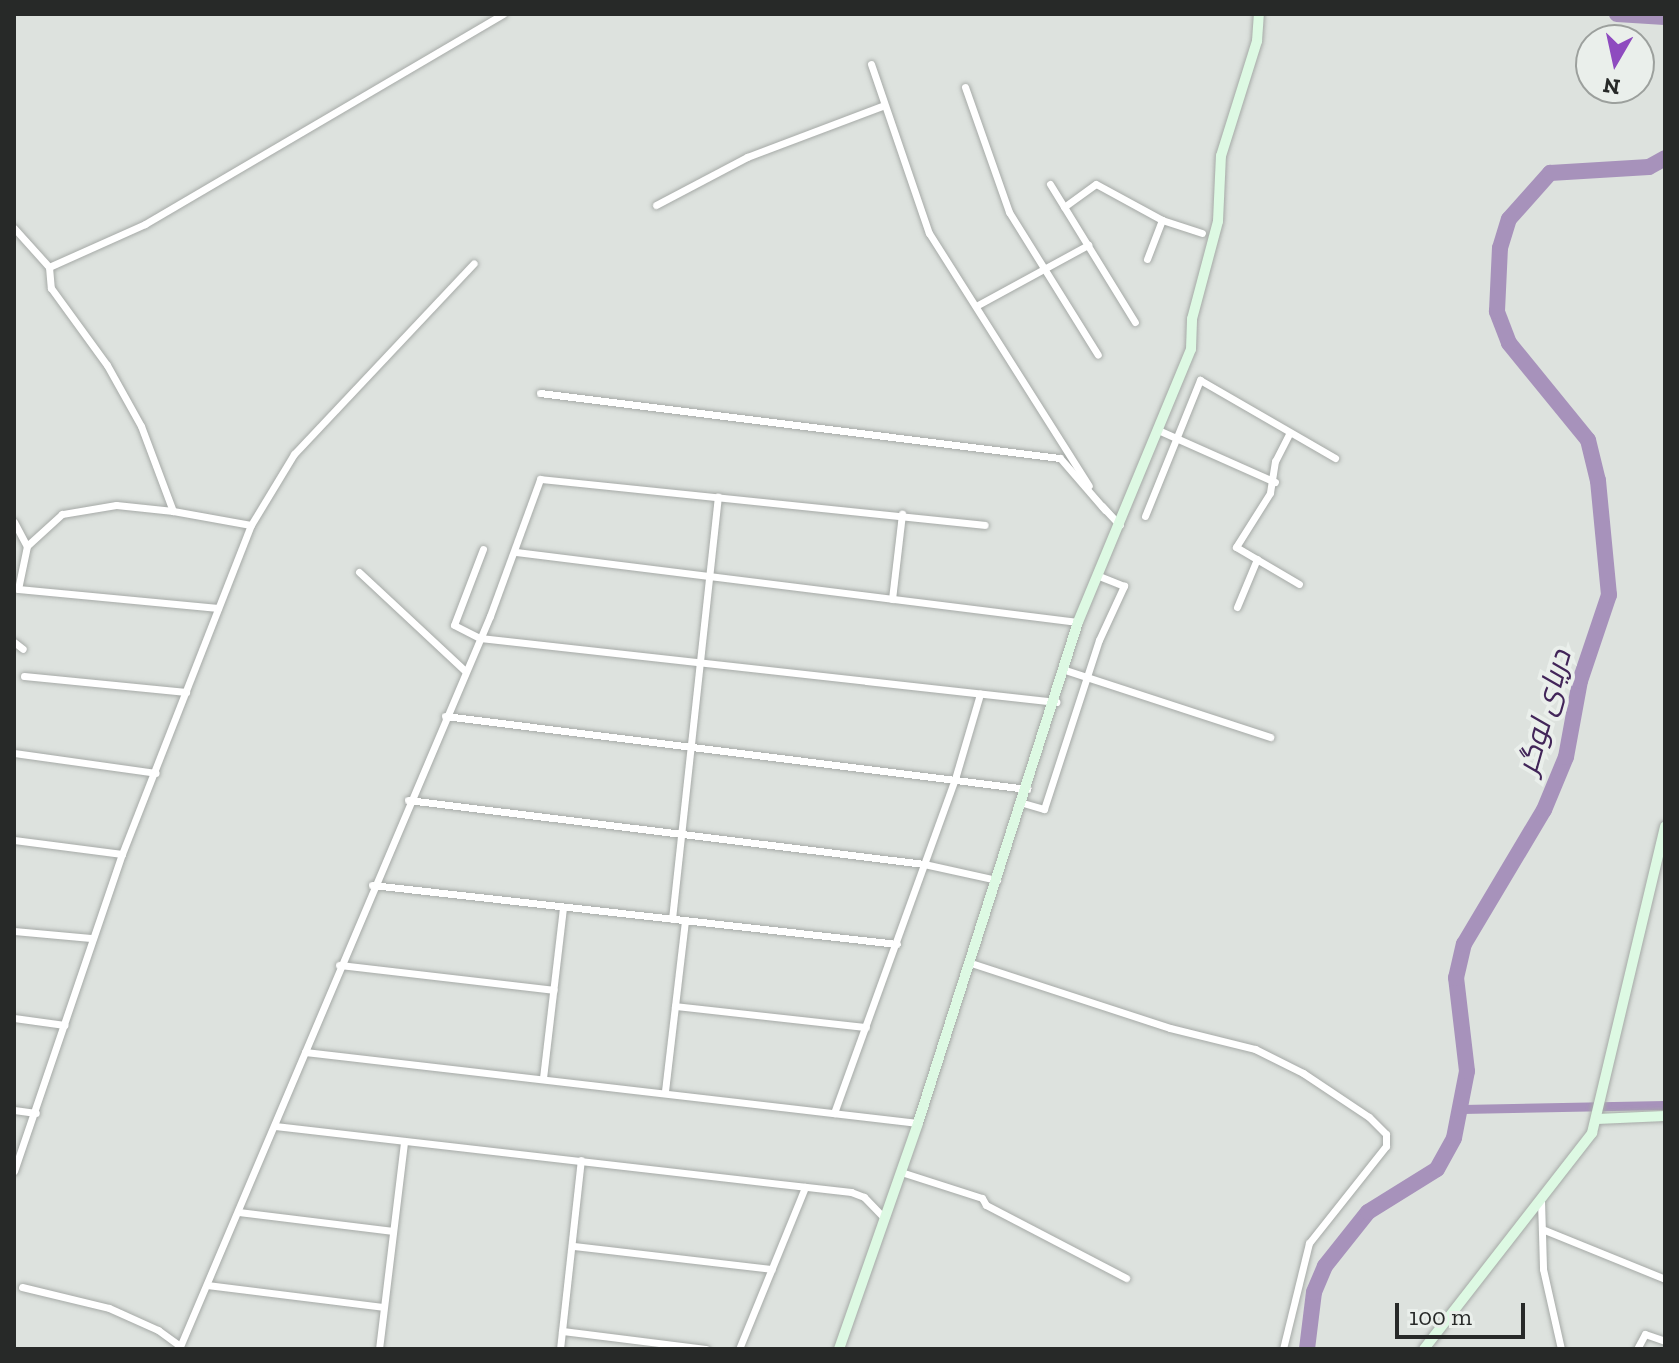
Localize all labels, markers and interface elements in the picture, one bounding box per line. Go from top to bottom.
north arrow [1575,24,1655,104]
text: N [1601,72,1622,101]
water label: دریای لوگر [1509,646,1579,778]
scale bar [1399,1287,1529,1337]
text: 100 m [1409,1302,1472,1331]

